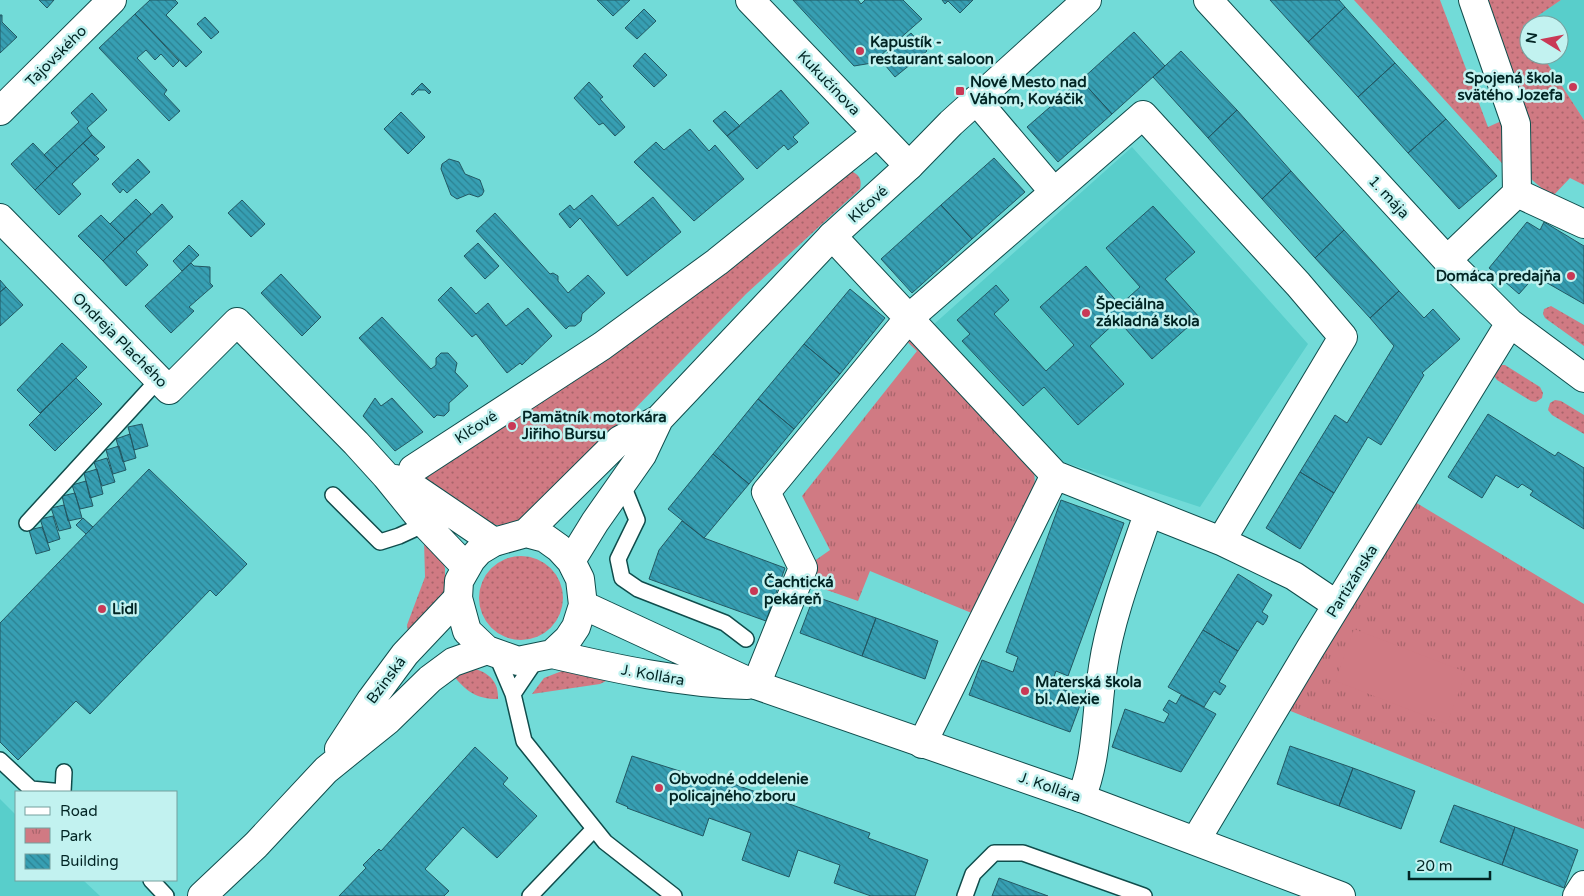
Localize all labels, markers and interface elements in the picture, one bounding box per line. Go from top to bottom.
north arrow [1519,15,1569,65]
street label: Tajovského [22,22,90,90]
text: N [1522,31,1541,45]
place label: Kapustík - restaurant saloon [870,33,994,68]
marker: Kapustík - restaurant saloon [854,45,866,57]
street label: Kukučínova [794,47,864,119]
place label: Spojená škola svätého Jozefa [1457,69,1563,104]
place label: Nové Mesto nad Váhom, Kováčik [970,73,1087,108]
marker: Spojená škola svätého Jozefa [1567,81,1579,93]
marker: Nové Mesto nad Váhom, Kováčik [954,85,966,97]
street label: 1. mája [1365,172,1413,222]
street label: Klčové [844,182,892,226]
place label: Domáca predajňa [1436,267,1561,286]
marker: Domáca predajňa [1565,270,1577,282]
street label: Ondreja Plachého [69,289,171,391]
place label: Špeciálna základná škola [1096,295,1200,330]
marker: Špeciálna základná škola [1080,307,1092,319]
street label: Klčové [451,407,501,447]
place label: Pamätník motorkára Jiřiho Bursu [521,408,667,443]
marker: Pamätník motorkára Jiřiho Bursu [506,420,518,432]
street label: Partizánska [1323,541,1381,621]
place label: Čachtická pekáreň [764,573,834,609]
marker: Čachtická pekáreň [748,585,760,597]
place label: Lidl [112,600,138,618]
marker: Lidl [96,603,108,615]
street label: Bzinská [362,653,410,707]
street label: J. Kollára [620,661,686,689]
place label: Materská škola bl. Alexie [1035,673,1142,708]
marker: Materská škola bl. Alexie [1019,685,1031,697]
street label: J. Kollára [1017,768,1083,806]
place label: Obvodné oddelenie policajného zboru [669,770,809,806]
marker: Obvodné oddelenie policajného zboru [653,782,665,794]
legend [15,791,178,881]
text: Road [60,802,98,820]
text: Park [60,827,92,845]
scale bar [1409,848,1490,880]
text: Building [60,852,119,870]
text: 20 m [1416,857,1453,875]

